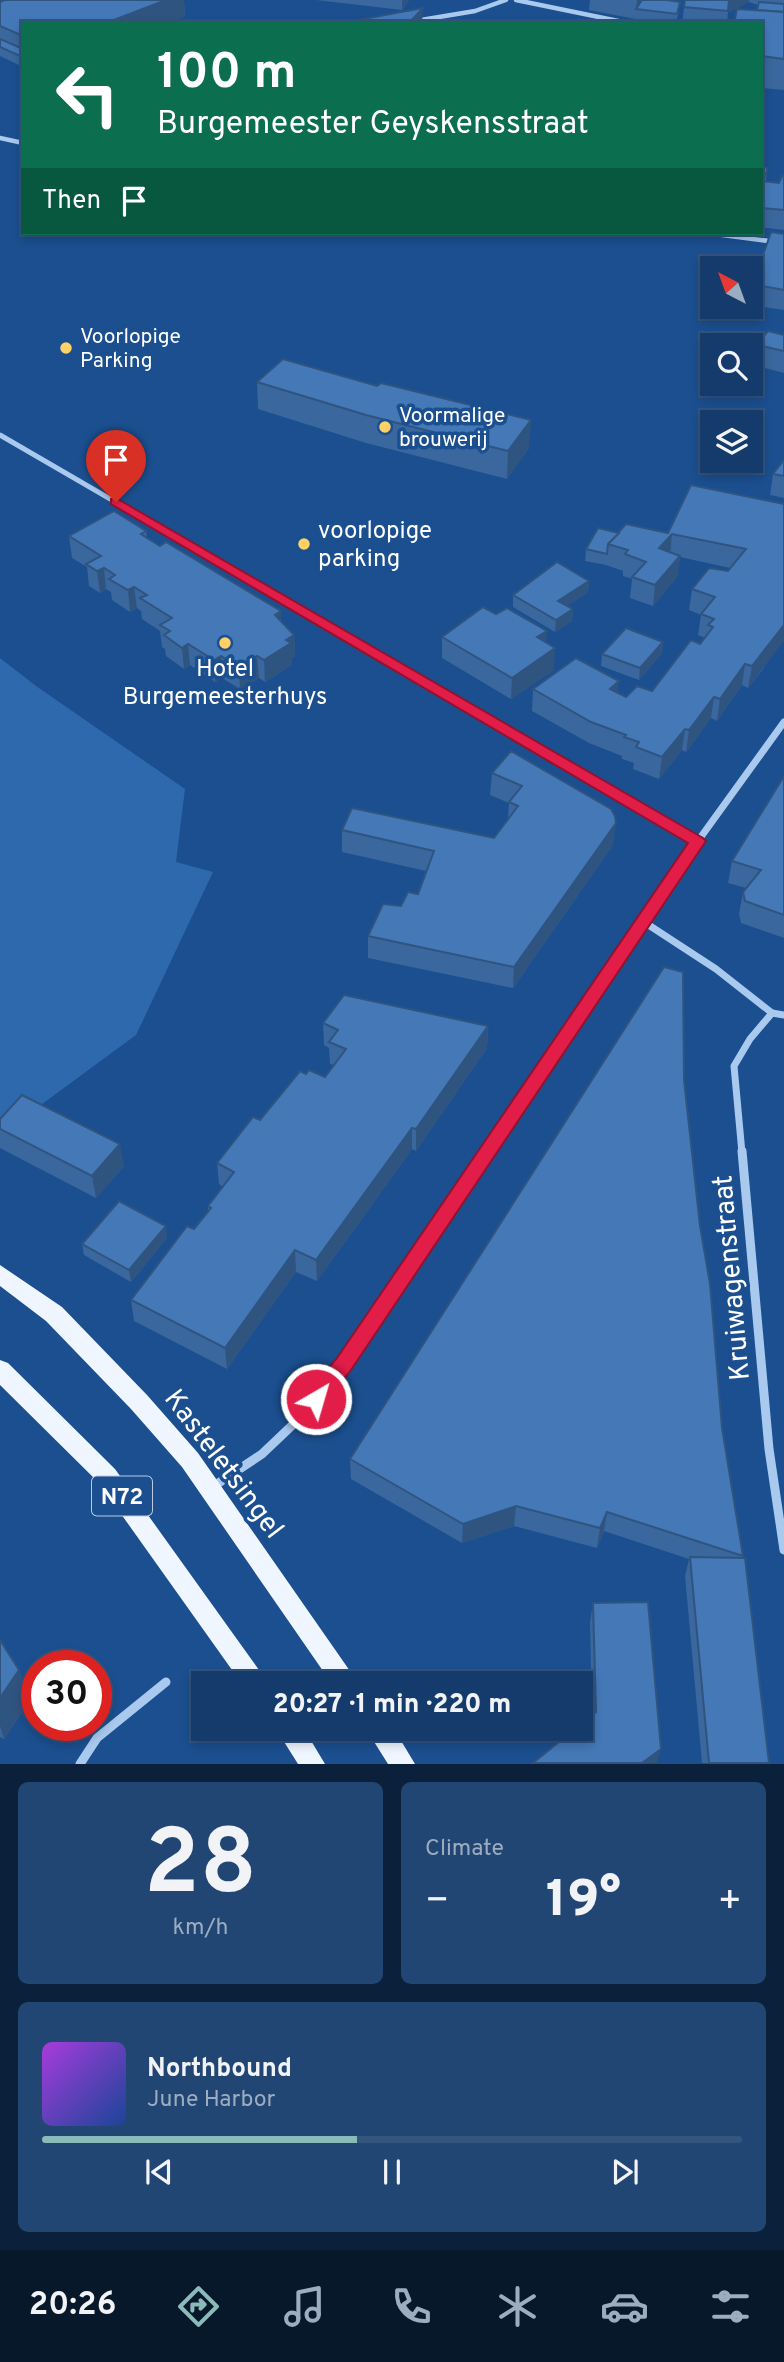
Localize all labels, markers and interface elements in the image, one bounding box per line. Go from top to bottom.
text: 100 m [157,44,296,106]
icon: left [42,49,133,140]
text: Burgemeester Geyskensstraat [157,105,589,145]
icon: arrive [115,182,153,220]
text: Then [42,185,101,218]
north arrow [700,256,763,318]
map controls [700,256,763,473]
place label: Voorlopige Parking [80,324,181,375]
button: search [700,333,763,396]
marker: Voorlopige Parking [58,340,74,356]
place label: Voormalige brouwerij [399,403,505,454]
button: layers [700,410,763,473]
marker: Voormalige brouwerij [377,419,393,435]
pin [86,430,146,502]
icon: arrive [97,441,135,479]
place label: voorlopige parking [318,517,432,575]
marker: voorlopige parking [296,536,312,552]
marker: Hotel Burgemeesterhuys [217,635,233,651]
place label: Hotel Burgemeesterhuys [123,655,327,713]
street label: Kruiwagenstraat [706,1174,760,1382]
position arrow [279,1362,353,1436]
street label: Kasteletsingel [155,1383,291,1547]
road number: N72 [92,1476,152,1516]
speed limit sign: 30 [21,1650,112,1741]
text: 20:27 · 1 min · 220 m [273,1689,511,1722]
text: 28 [144,1811,257,1926]
text: Climate [425,1835,504,1864]
text: 19° [546,1869,621,1935]
text: − [425,1878,450,1927]
text: + [717,1878,742,1927]
text: km/h [173,1914,228,1943]
text: Northbound [147,2053,292,2086]
text: June Harbor [147,2086,275,2115]
icon: previous [140,2153,178,2191]
icon: pause [373,2153,411,2191]
icon: next [606,2153,644,2191]
icon: directions [174,2282,223,2331]
icon: music [280,2282,329,2331]
icon: phone [387,2282,436,2331]
icon: climate [493,2282,542,2331]
icon: car [600,2282,649,2331]
icon: filters [706,2282,755,2331]
text: 20:26 [29,2286,116,2326]

